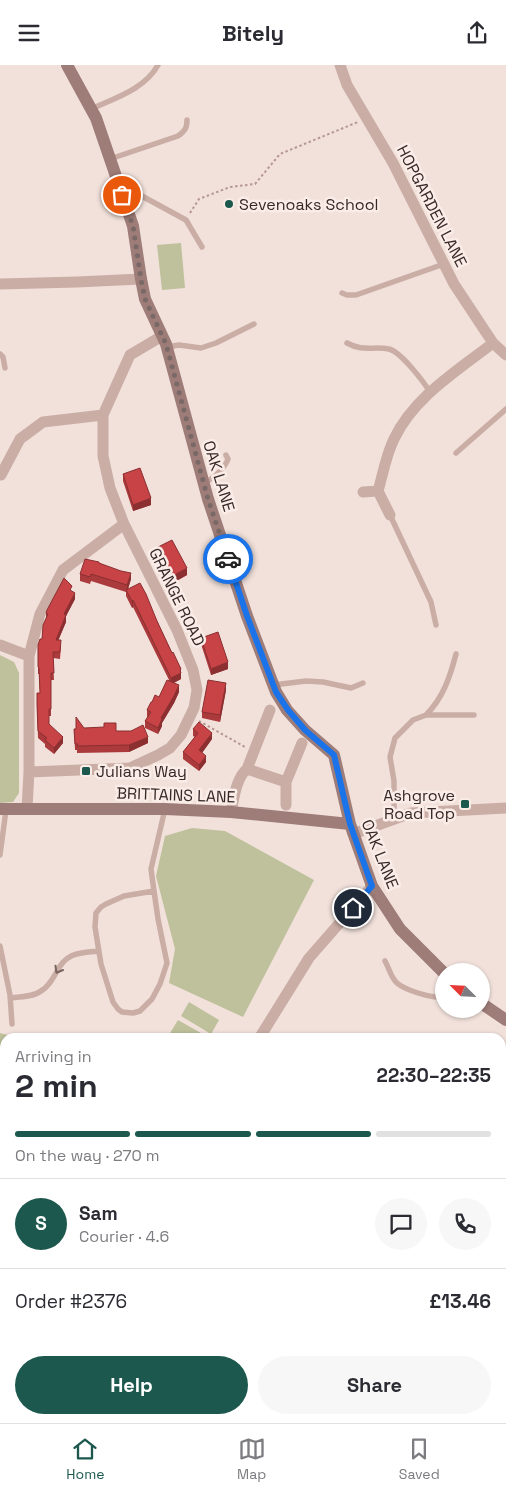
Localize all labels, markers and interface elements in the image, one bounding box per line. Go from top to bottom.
icon: menu [15,19,43,47]
text: Bitely [222,19,284,47]
icon: share [463,19,491,47]
street label: HOPGARDEN LANE [392,141,472,271]
pin [101,174,143,216]
icon: bag [108,181,136,209]
place label: Sevenoaks School [239,194,378,215]
marker: Sevenoaks School [223,198,235,210]
street label: OAK LANE [198,438,240,514]
courier [203,534,253,584]
street label: GRANGE ROAD [144,545,210,649]
icon: car [214,545,242,573]
place label: Julians Way [96,761,187,782]
marker: Julians Way [80,765,92,777]
street label: BRITTAINS LANE [116,782,236,808]
place label: Ashgrove Road Top [383,785,455,824]
marker: Ashgrove Road Top [459,798,471,810]
street label: OAK LANE [357,816,403,892]
pin [332,887,374,929]
icon: home [339,894,367,922]
north arrow [435,963,490,1017]
map controls [435,963,490,1018]
one-way arrow [54,965,64,974]
text: Arriving in [15,1046,92,1067]
text: 22:30–22:35 [377,1063,491,1088]
text: 2 min [15,1066,98,1106]
text: On the way · 270 m [15,1145,160,1166]
button: chat [375,1198,427,1250]
button: phone [439,1198,491,1250]
text: Sam [79,1201,118,1226]
text: S [35,1211,47,1236]
text: Courier · 4.6 [79,1226,169,1247]
text: Order #2376 [15,1289,127,1314]
text: £13.46 [429,1289,491,1314]
button: Help [15,1356,248,1414]
button: Share [258,1356,491,1414]
tab: Home [66,1435,104,1483]
tab: Map [237,1435,266,1483]
tab: Saved [399,1435,440,1483]

